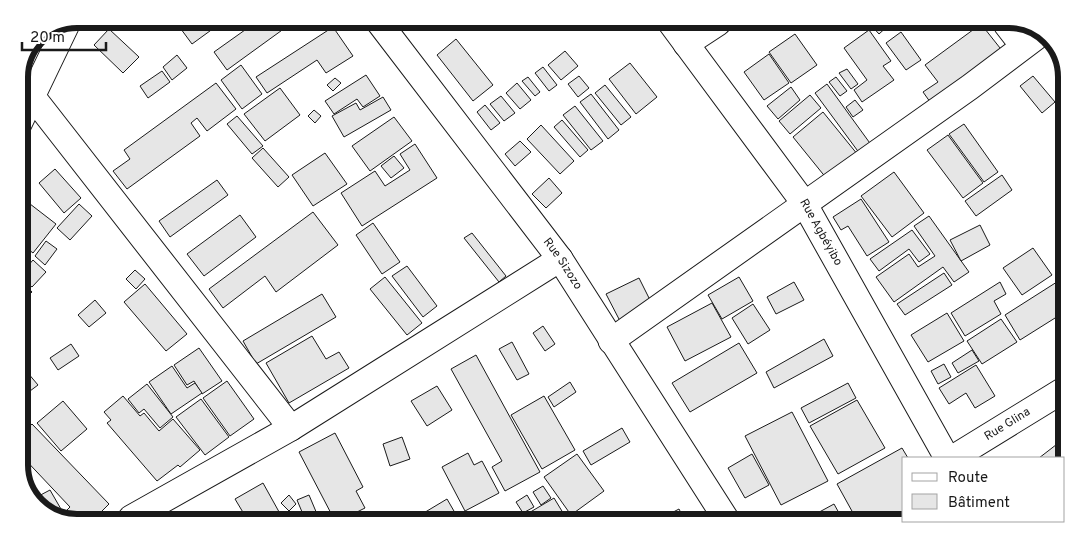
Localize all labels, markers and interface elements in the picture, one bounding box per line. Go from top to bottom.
scale bar [22,20,106,52]
text: 20 m [30,29,65,48]
street label: Rue Agbéyibo [795,196,846,269]
street label: Rue Sizozo [539,235,586,293]
street label: Rue Glina [981,404,1034,445]
legend [902,457,1065,522]
text: Route [948,469,988,488]
text: Bâtiment [948,494,1010,513]

